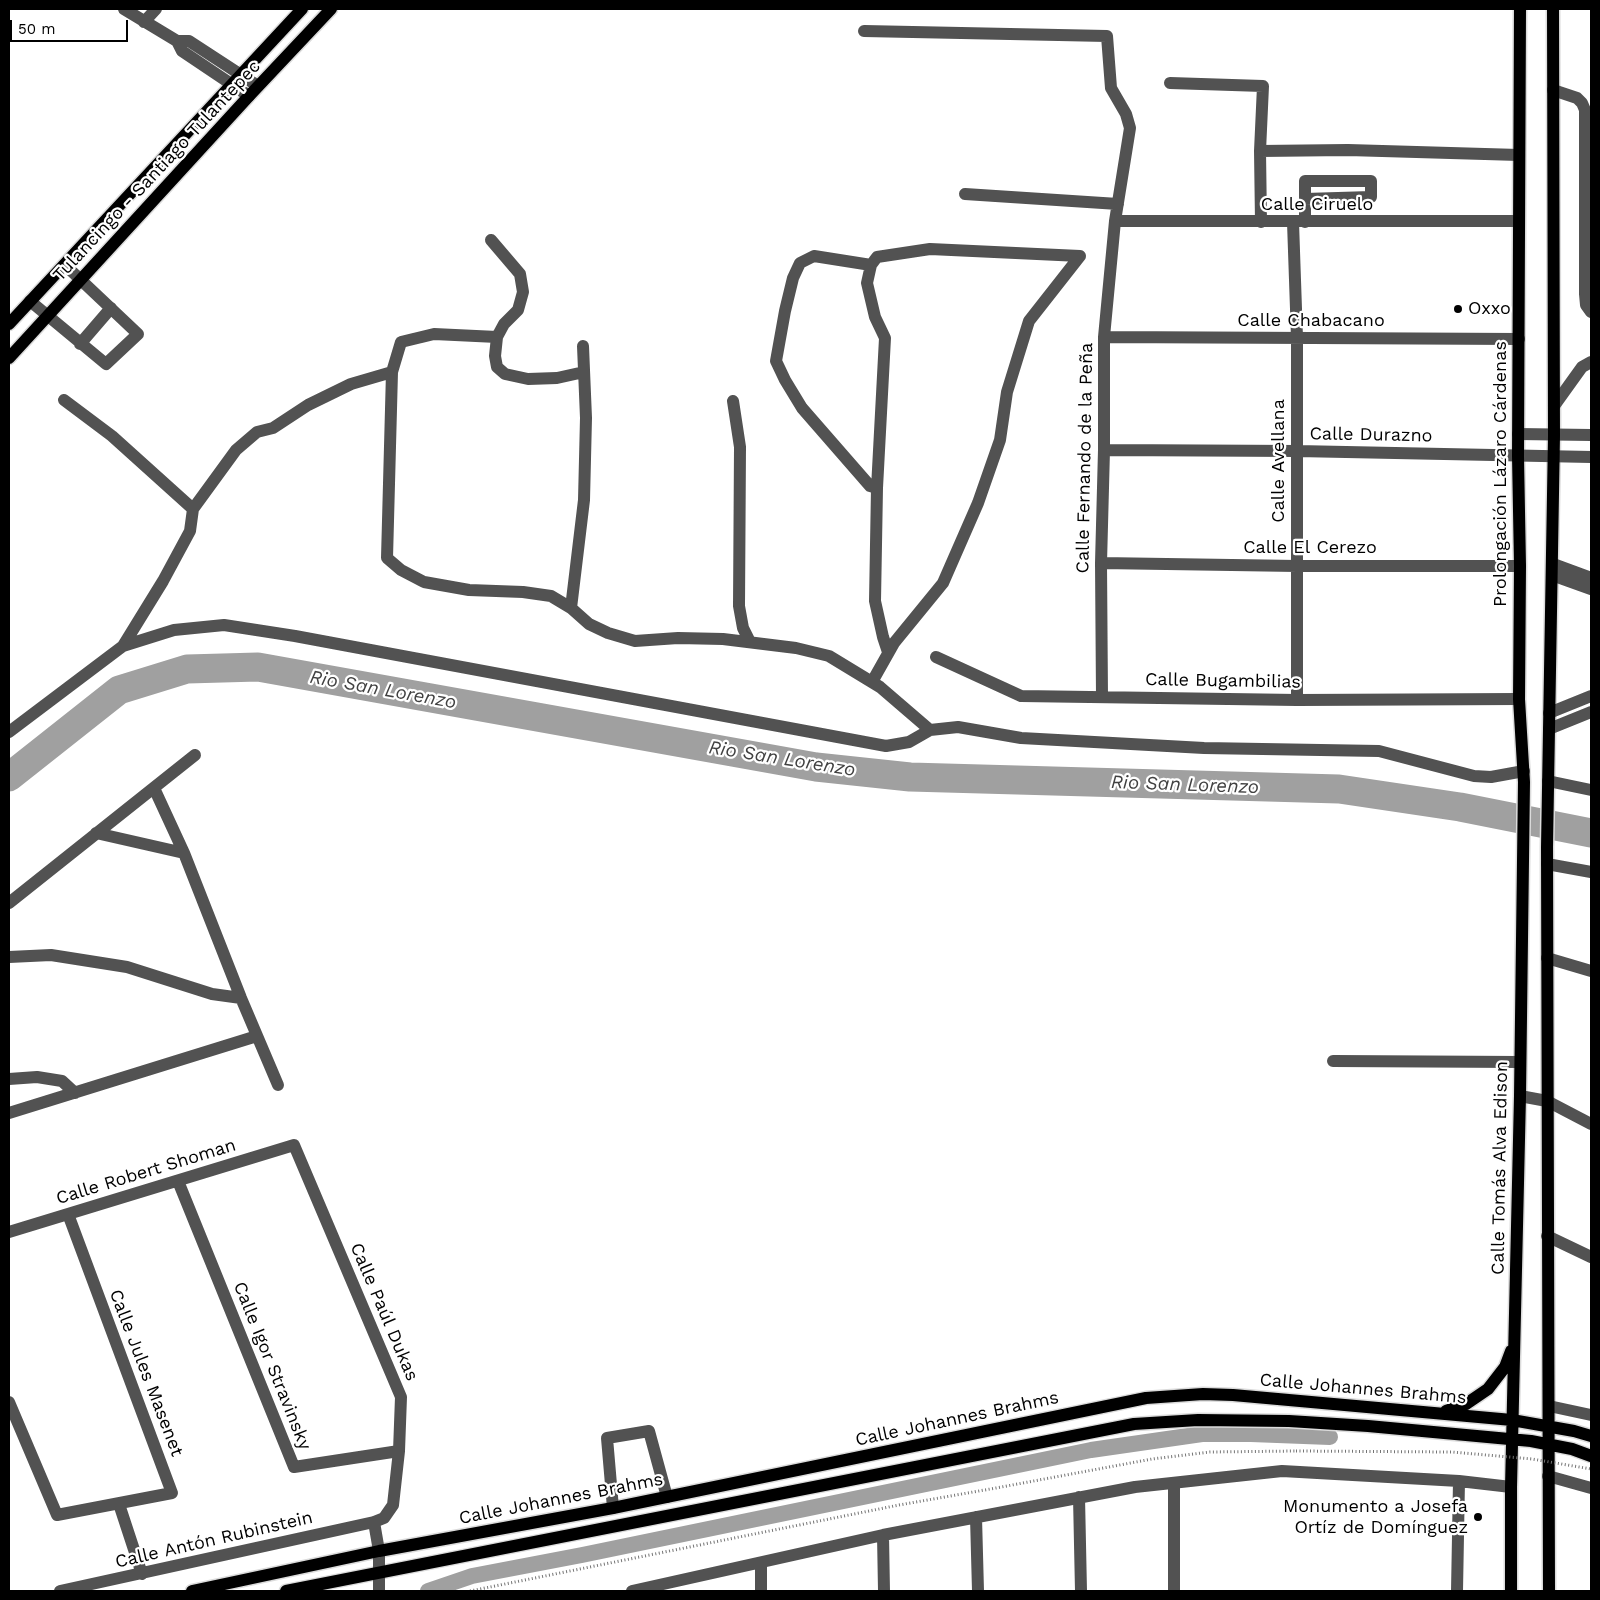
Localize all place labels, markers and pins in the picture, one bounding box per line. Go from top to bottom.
place label: Oxxo [1468,298,1511,320]
marker: Oxxo [1452,303,1464,315]
place label: Monumento a Josefa Ortíz de Domínguez [1283,1496,1468,1538]
marker: Monumento a Josefa Ortíz de Domínguez [1472,1511,1484,1523]

